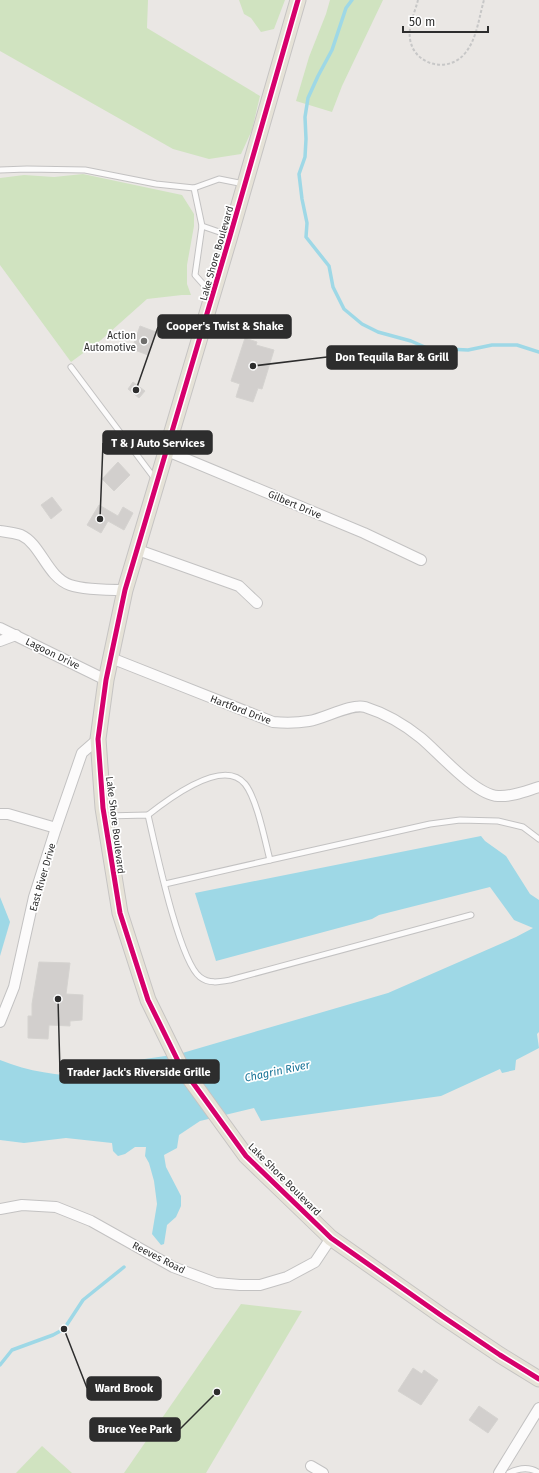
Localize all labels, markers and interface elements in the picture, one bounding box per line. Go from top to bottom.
scale bar [403,8,488,34]
text: 50 m [409,15,435,29]
street label: Lake Shore Boulevard [198,204,236,302]
callout: Cooper's Twist & Shake [158,315,291,338]
text: Cooper's Twist & Shake [166,320,284,333]
place label: Action Automotive [84,330,136,354]
marker: Action Automotive [139,336,149,346]
callout: Don Tequila Bar & Grill [327,346,457,369]
text: Don Tequila Bar & Grill [335,351,450,364]
callout: T & J Auto Services [103,431,212,454]
text: T & J Auto Services [111,437,205,450]
street label: Gilbert Drive [266,488,323,522]
street label: Lagoon Drive [23,636,82,672]
street label: Hartford Drive [208,693,273,727]
street label: Lake Shore Boulevard [103,776,127,875]
street label: East River Drive [27,842,58,913]
water label: Chagrin River [243,1058,312,1085]
callout: Trader Jack's Riverside Grille [60,1060,219,1083]
text: Trader Jack's Riverside Grille [67,1066,211,1079]
street label: Lake Shore Boulevard [245,1141,323,1219]
street label: Reeves Road [130,1239,187,1276]
callout: Ward Brook [87,1377,161,1400]
text: Ward Brook [95,1382,154,1395]
callout: Bruce Yee Park [90,1418,180,1441]
text: Bruce Yee Park [98,1423,173,1436]

